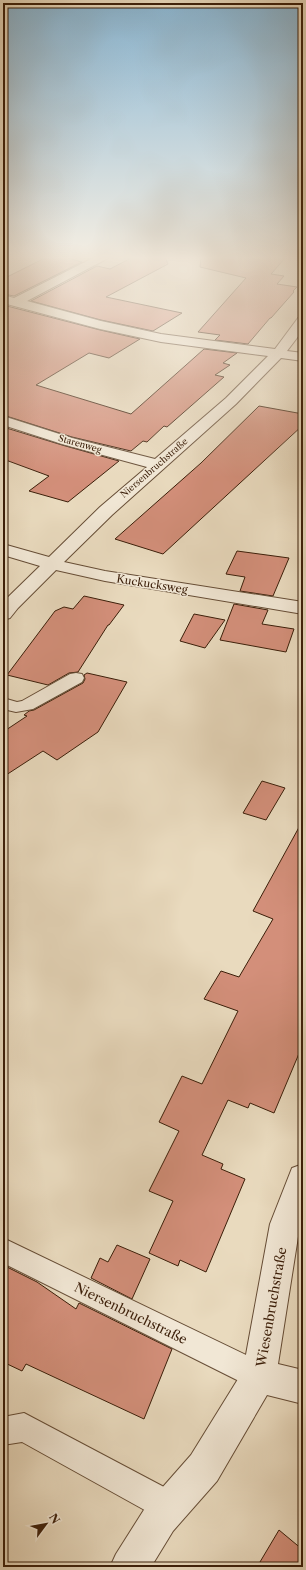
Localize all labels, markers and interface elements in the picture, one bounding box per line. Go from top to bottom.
street label: Starenweg [57,432,103,455]
street label: Niersenbruchstraße [118,435,190,500]
street label: Kuckucksweg [115,571,189,597]
street label: Wiesenbruchstraße [252,1246,289,1369]
street label: Niersenbruchstraße [72,1279,190,1347]
north arrow [26,1504,66,1544]
text: N [46,1511,63,1527]

